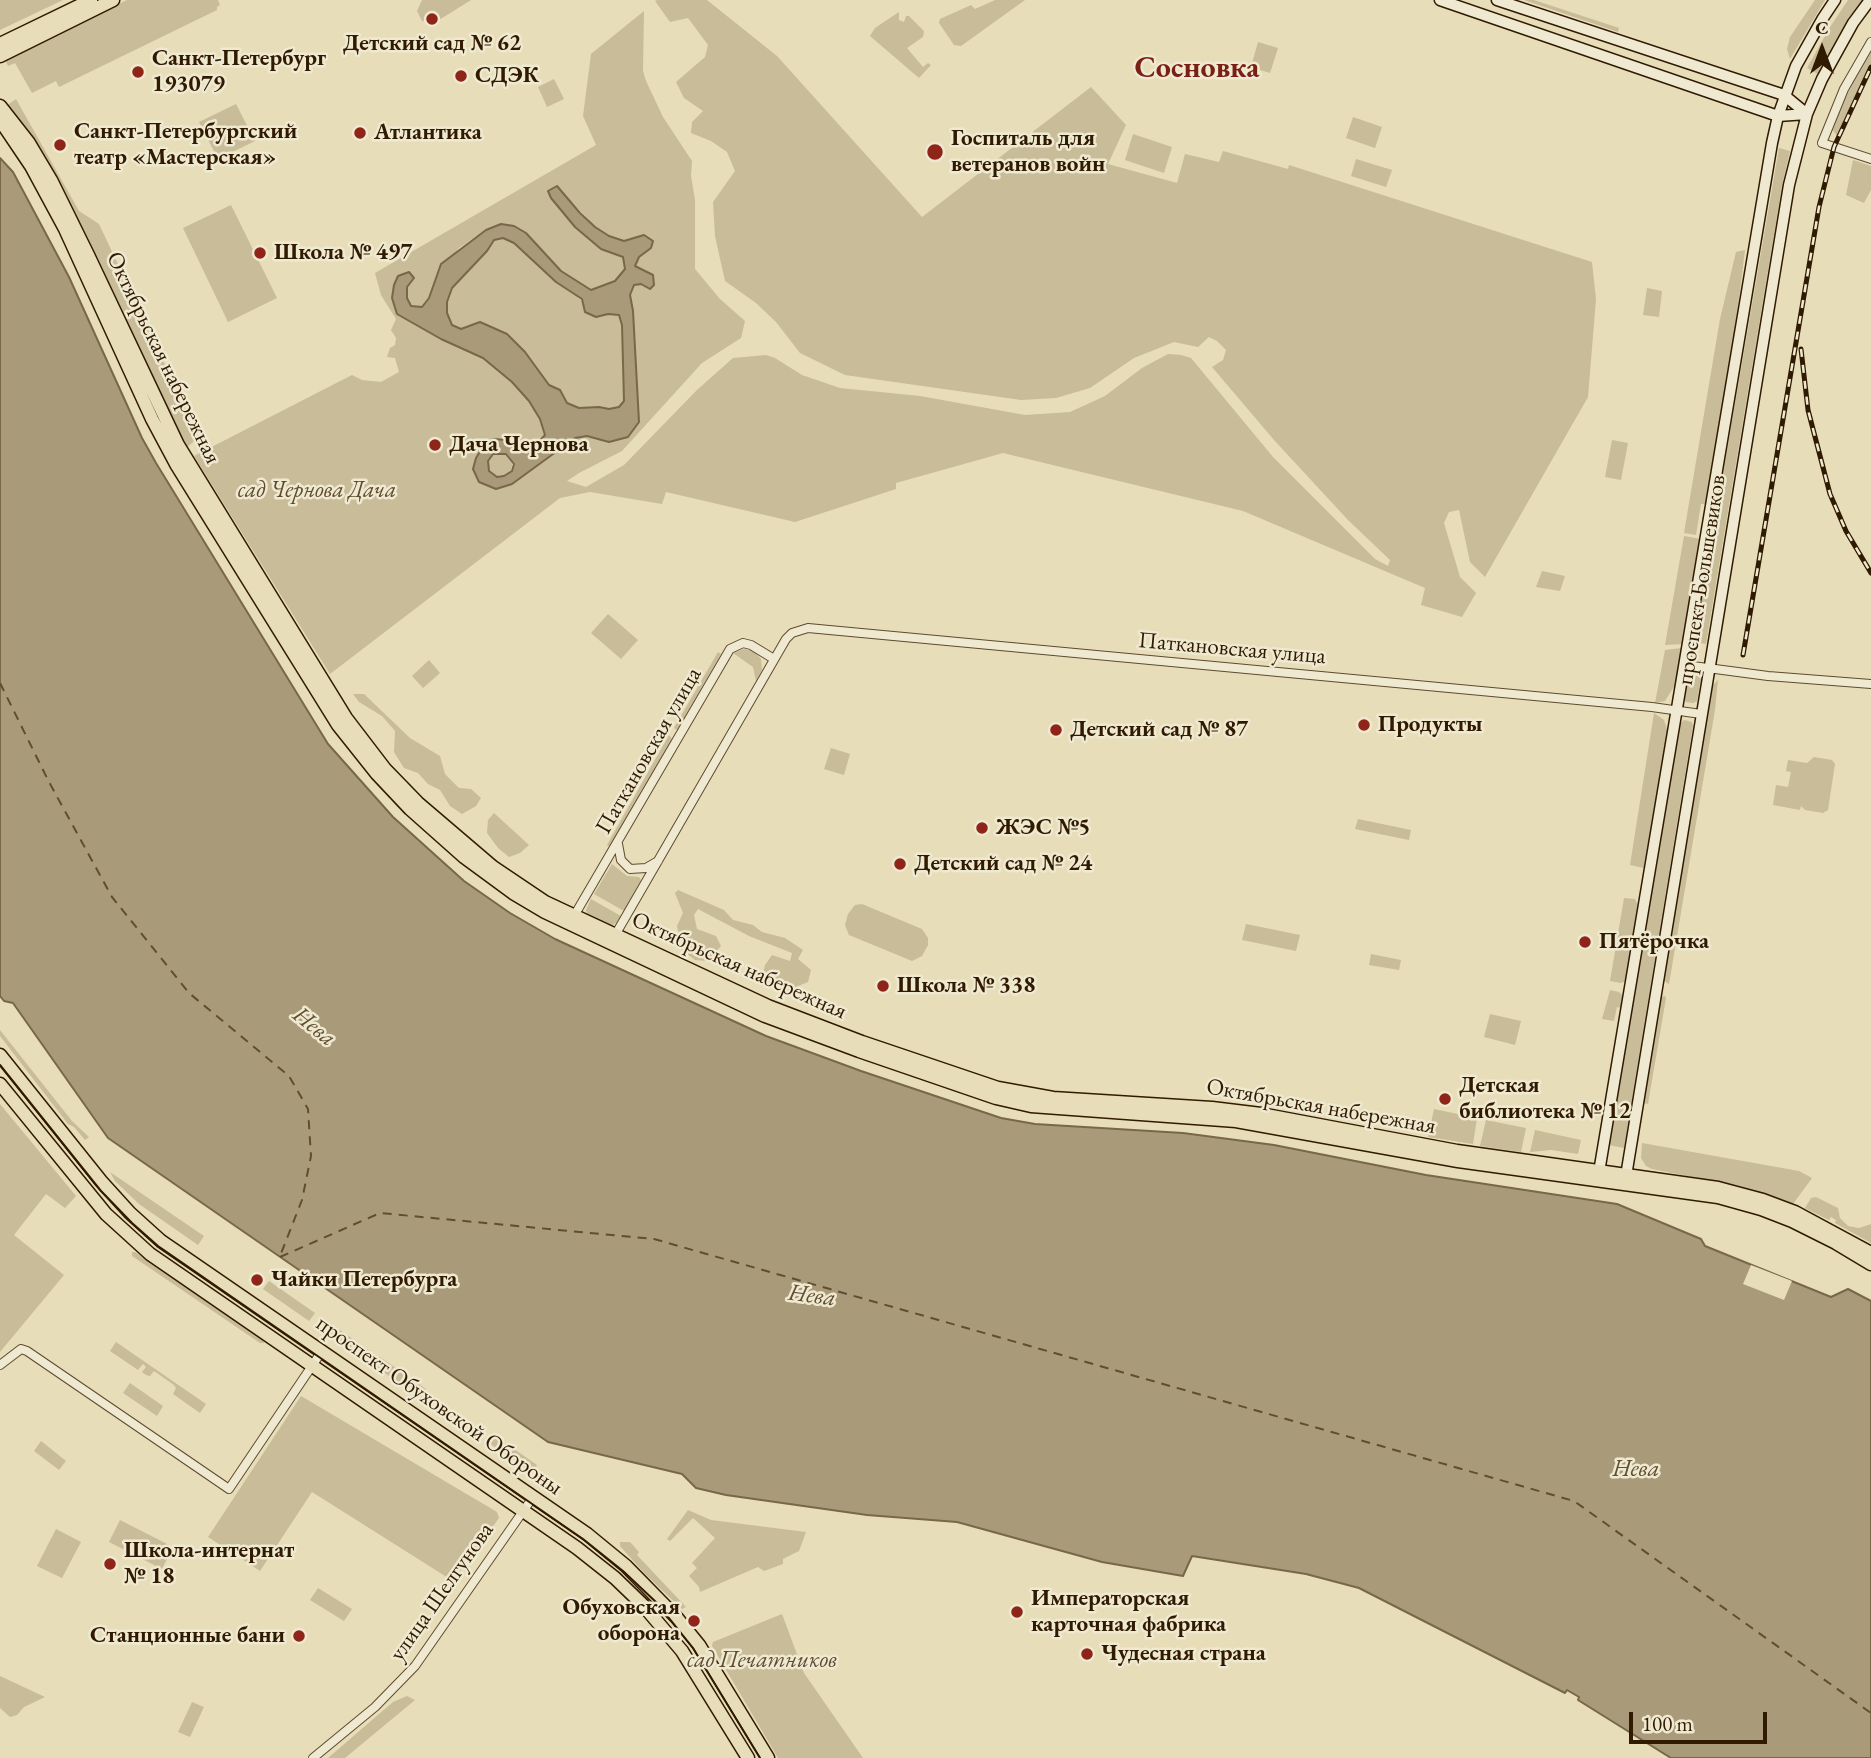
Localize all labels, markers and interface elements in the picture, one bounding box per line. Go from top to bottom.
marker: Детский сад № 62 [424,11,440,27]
north arrow [1787,14,1857,84]
text: С [1815,15,1829,40]
place label: Детский сад № 62 [343,30,521,58]
place label: Санкт-Петербург 193079 [152,45,326,99]
district label: Сосновка [1135,51,1259,87]
place label: СДЭК [475,62,539,90]
marker: Санкт-Петербург 193079 [130,64,146,80]
marker: СДЭК [453,68,469,84]
place label: Санкт-Петербургский театр «Мастерская» [74,118,297,172]
place label: Атлантика [374,119,482,147]
marker: Атлантика [352,125,368,141]
place label: Госпиталь для ветеранов войн [951,125,1105,179]
marker: Санкт-Петербургский театр «Мастерская» [52,137,68,153]
marker: Госпиталь для ветеранов войн [925,142,945,162]
place label: Школа № 497 [274,239,412,267]
marker: Школа № 497 [252,245,268,261]
street label: Октябрьская набережная [100,248,226,468]
place label: Дача Чернова [449,431,588,459]
marker: Дача Чернова [427,437,443,453]
street label: проспект Большевиков [1672,473,1732,687]
park label: сад Чернова Дача [238,477,396,505]
street label: Паткановская улица [1137,627,1327,671]
street label: Паткановская улица [590,663,708,839]
place label: Продукты [1378,711,1483,739]
place label: Детский сад № 87 [1070,716,1248,744]
marker: Продукты [1356,717,1372,733]
marker: Детский сад № 87 [1048,722,1064,738]
place label: ЖЭС №5 [996,814,1090,842]
marker: ЖЭС №5 [974,820,990,836]
place label: Детский сад № 24 [914,850,1092,878]
marker: Детский сад № 24 [892,856,908,872]
street label: Октябрьская набережная [627,906,851,1026]
place label: Пятёрочка [1599,928,1709,956]
marker: Пятёрочка [1577,934,1593,950]
place label: Школа № 338 [897,972,1035,1000]
marker: Школа № 338 [875,978,891,994]
water label: Нева [287,1001,341,1053]
place label: Детская библиотека № 12 [1459,1072,1631,1126]
street label: Октябрьская набережная [1204,1073,1438,1141]
marker: Детская библиотека № 12 [1437,1091,1453,1107]
place label: Чайки Петербурга [271,1266,457,1294]
marker: Чайки Петербурга [249,1272,265,1288]
water label: Нева [787,1279,837,1313]
street label: проспект Обуховской Обороны [310,1310,568,1502]
water label: Нева [1612,1455,1660,1483]
street label: улица Шелгунова [384,1517,500,1667]
place label: Школа-интернат № 18 [124,1537,294,1591]
marker: Школа-интернат № 18 [102,1556,118,1572]
place label: Императорская карточная фабрика [1031,1585,1226,1639]
place label: Обуховская оборона [562,1594,680,1648]
marker: Императорская карточная фабрика [1009,1604,1025,1620]
marker: Обуховская оборона [686,1613,702,1629]
place label: Станционные бани [90,1622,285,1650]
marker: Станционные бани [291,1628,307,1644]
place label: Чудесная страна [1101,1640,1266,1668]
marker: Чудесная страна [1079,1646,1095,1662]
park label: сад Печатников [687,1647,837,1675]
scale bar [1633,1698,1771,1742]
text: 100 m [1642,1710,1693,1737]

